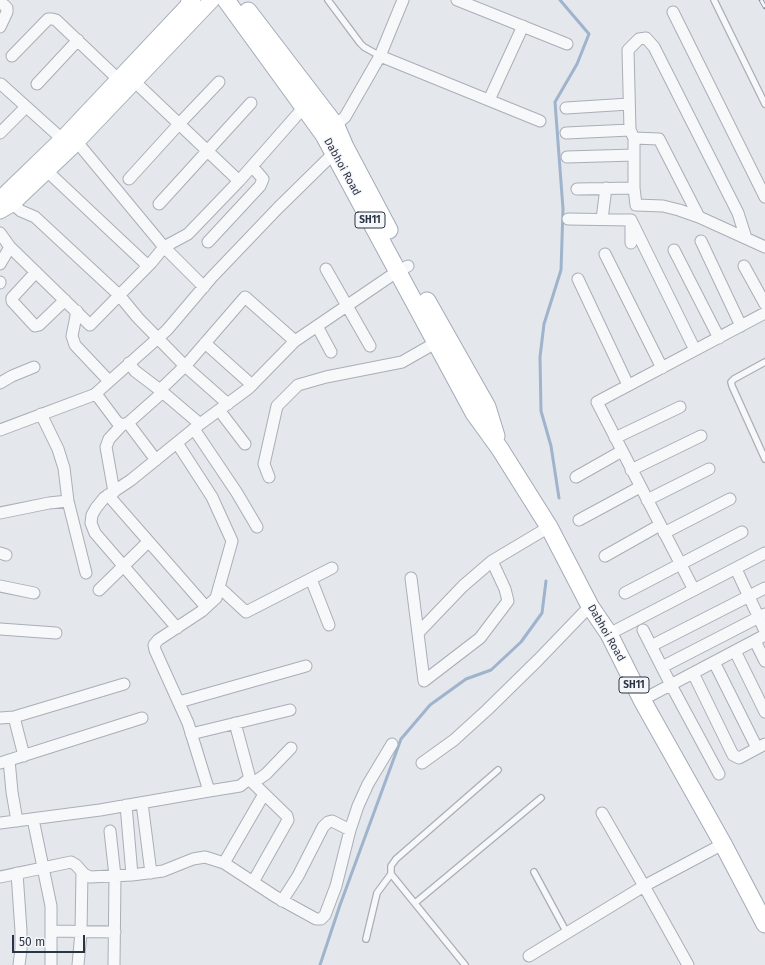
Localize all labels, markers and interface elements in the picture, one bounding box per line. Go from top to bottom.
street label: Dabhoi Road [321,136,363,198]
road number: SH11 [355,212,385,228]
street label: Dabhoi Road [584,602,628,664]
road number: SH11 [619,677,649,693]
scale bar [14,927,87,953]
text: 50 m [19,935,45,949]

